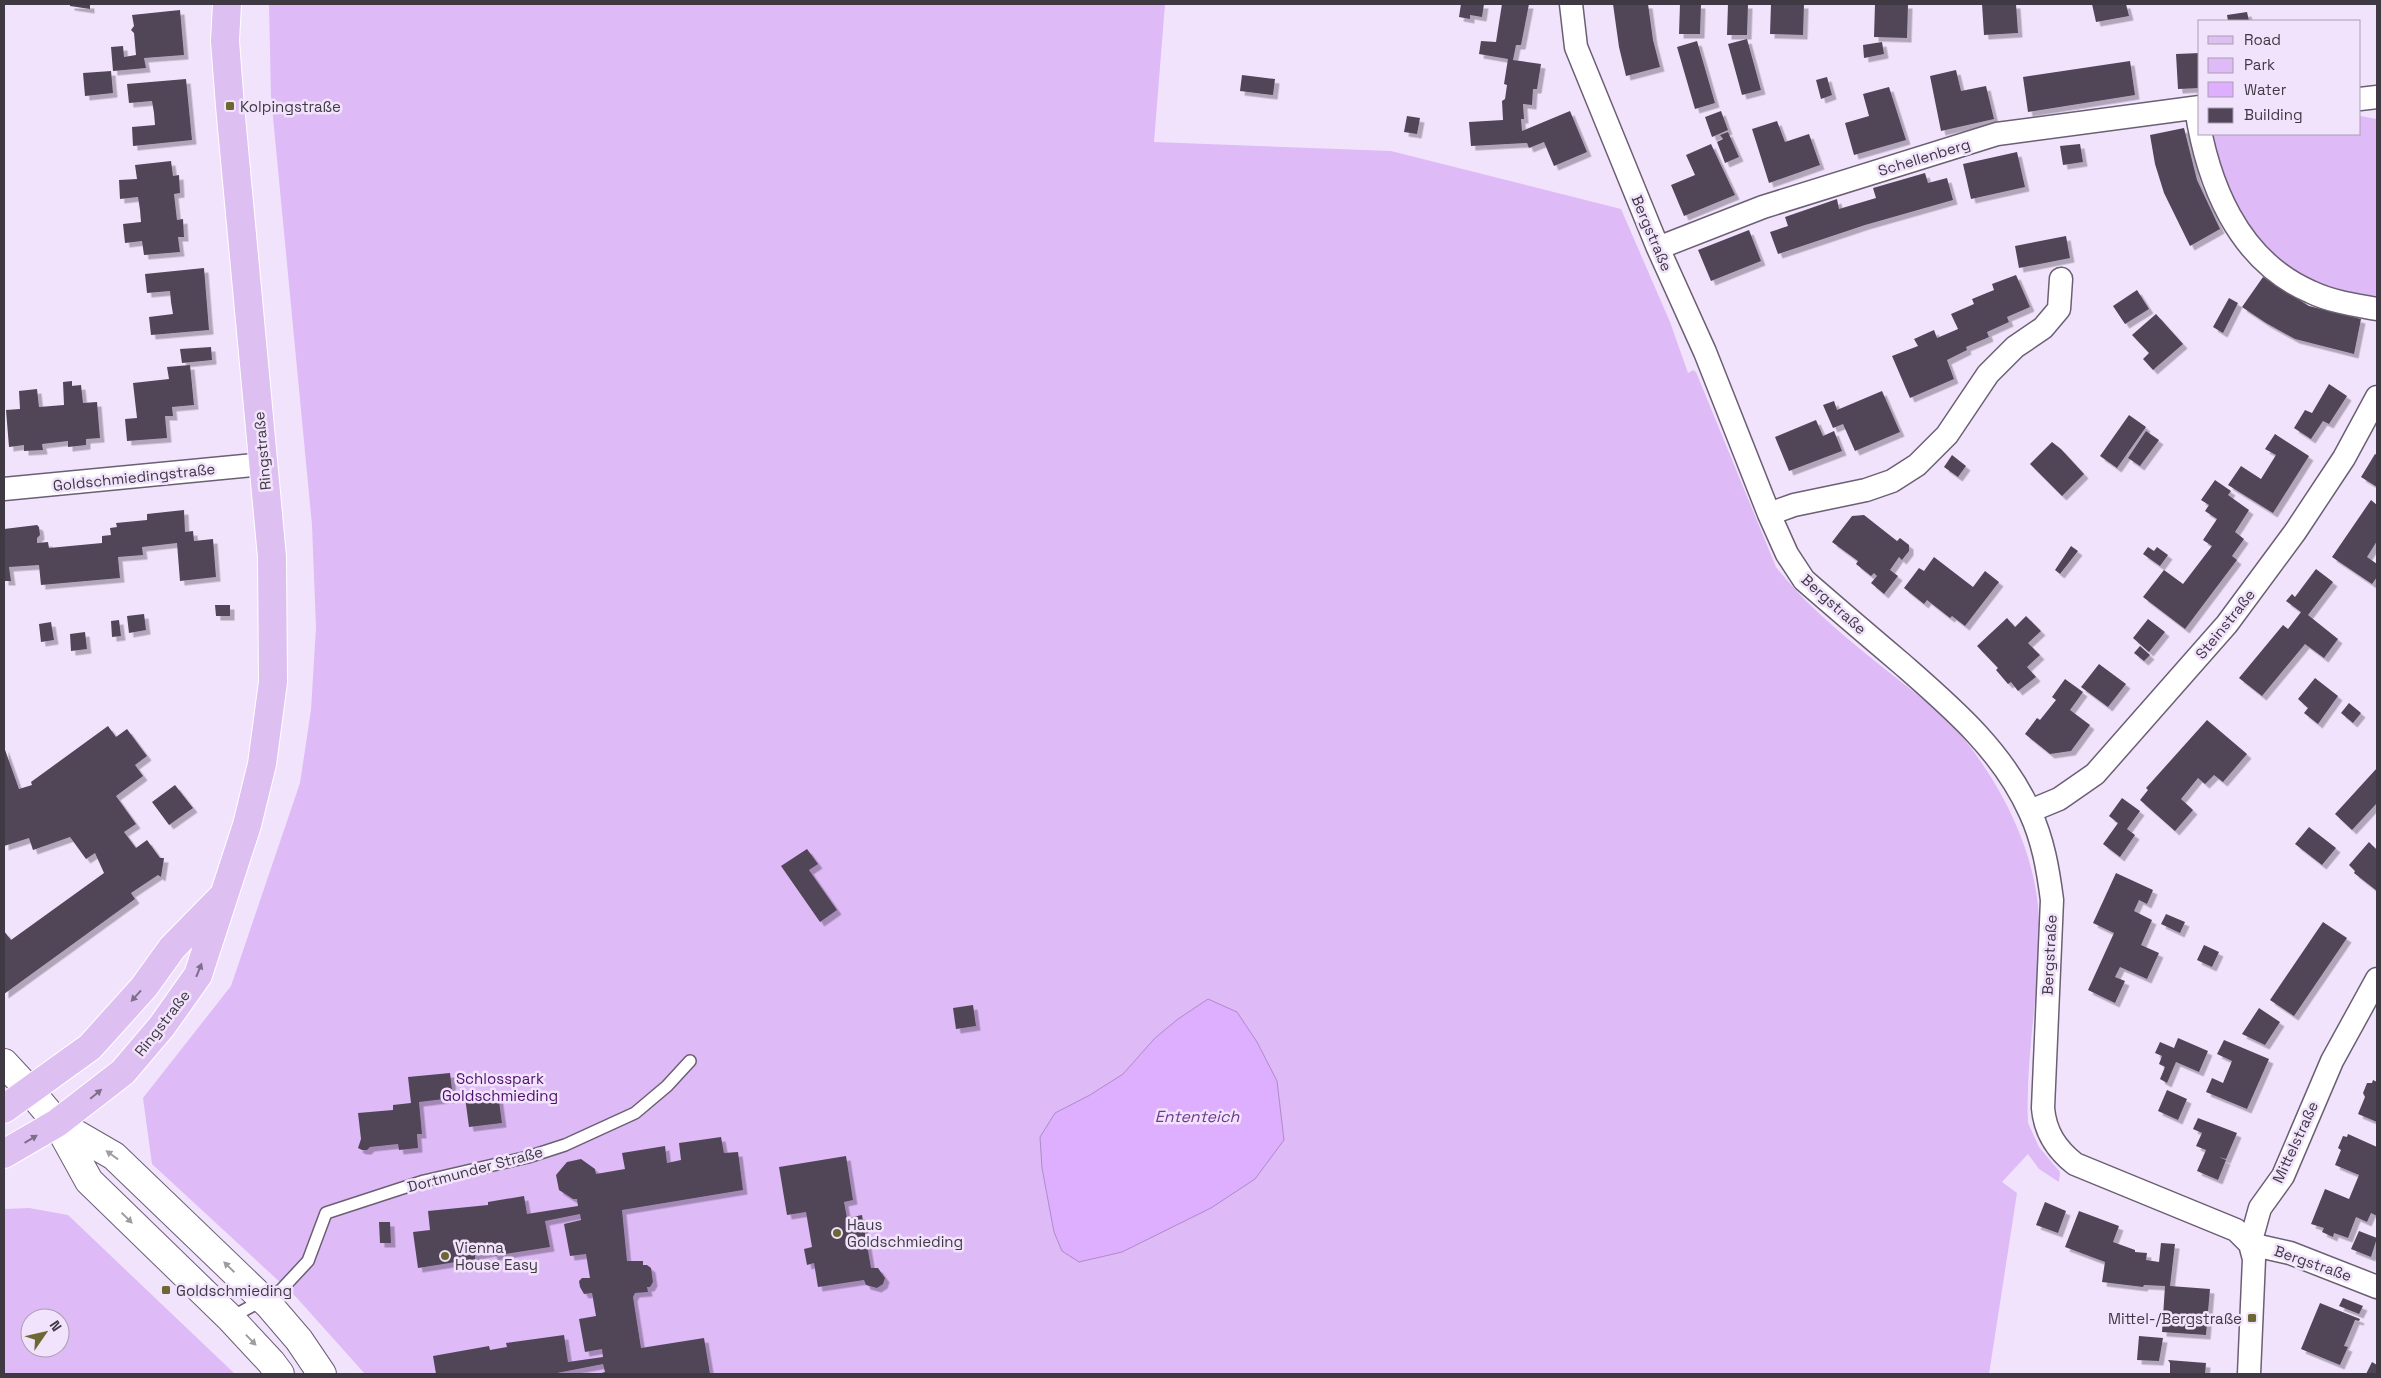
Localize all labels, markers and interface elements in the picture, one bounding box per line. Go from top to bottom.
legend [2198,20,2361,135]
text: Road [2244,30,2281,49]
text: Park [2244,55,2275,74]
text: Water [2244,80,2287,99]
place label: Kolpingstraße [240,97,341,116]
marker: Kolpingstraße [224,100,236,112]
text: Building [2244,105,2303,124]
street label: Schellenberg [1876,134,1972,180]
street label: Bergstraße [1627,192,1677,274]
street label: Ringstraße [249,411,275,491]
street label: Goldschmiedingstraße [52,459,216,495]
street label: Bergstraße [1798,570,1870,638]
street label: Steinstraße [2191,585,2259,663]
street label: Bergstraße [2037,914,2061,996]
one-way arrow [195,962,203,977]
street label: Ringstraße [130,986,194,1060]
one-way arrow [130,990,142,1002]
park label: Schlosspark Goldschmieding [442,1069,558,1105]
one-way arrow [90,1089,103,1100]
street label: Mittelstraße [2268,1098,2322,1186]
water label: Ententeich [1155,1106,1240,1127]
one-way arrow [24,1134,37,1143]
street label: Dortmunder Straße [405,1142,545,1196]
one-way arrow [106,1150,119,1161]
one-way arrow [120,1212,132,1224]
place label: Haus Goldschmieding [847,1215,963,1251]
marker: Haus Goldschmieding [831,1227,843,1239]
place label: Vienna House Easy [455,1238,538,1274]
street label: Bergstraße [2272,1241,2354,1285]
marker: Vienna House Easy [439,1250,451,1262]
one-way arrow [223,1262,235,1274]
place label: Goldschmieding [176,1281,292,1300]
marker: Goldschmieding [160,1284,172,1296]
north arrow [20,1308,70,1358]
place label: Mittel-/Bergstraße [2108,1309,2242,1328]
marker: Mittel-/Bergstraße [2246,1312,2258,1324]
text: N [46,1317,66,1335]
one-way arrow [245,1334,257,1346]

